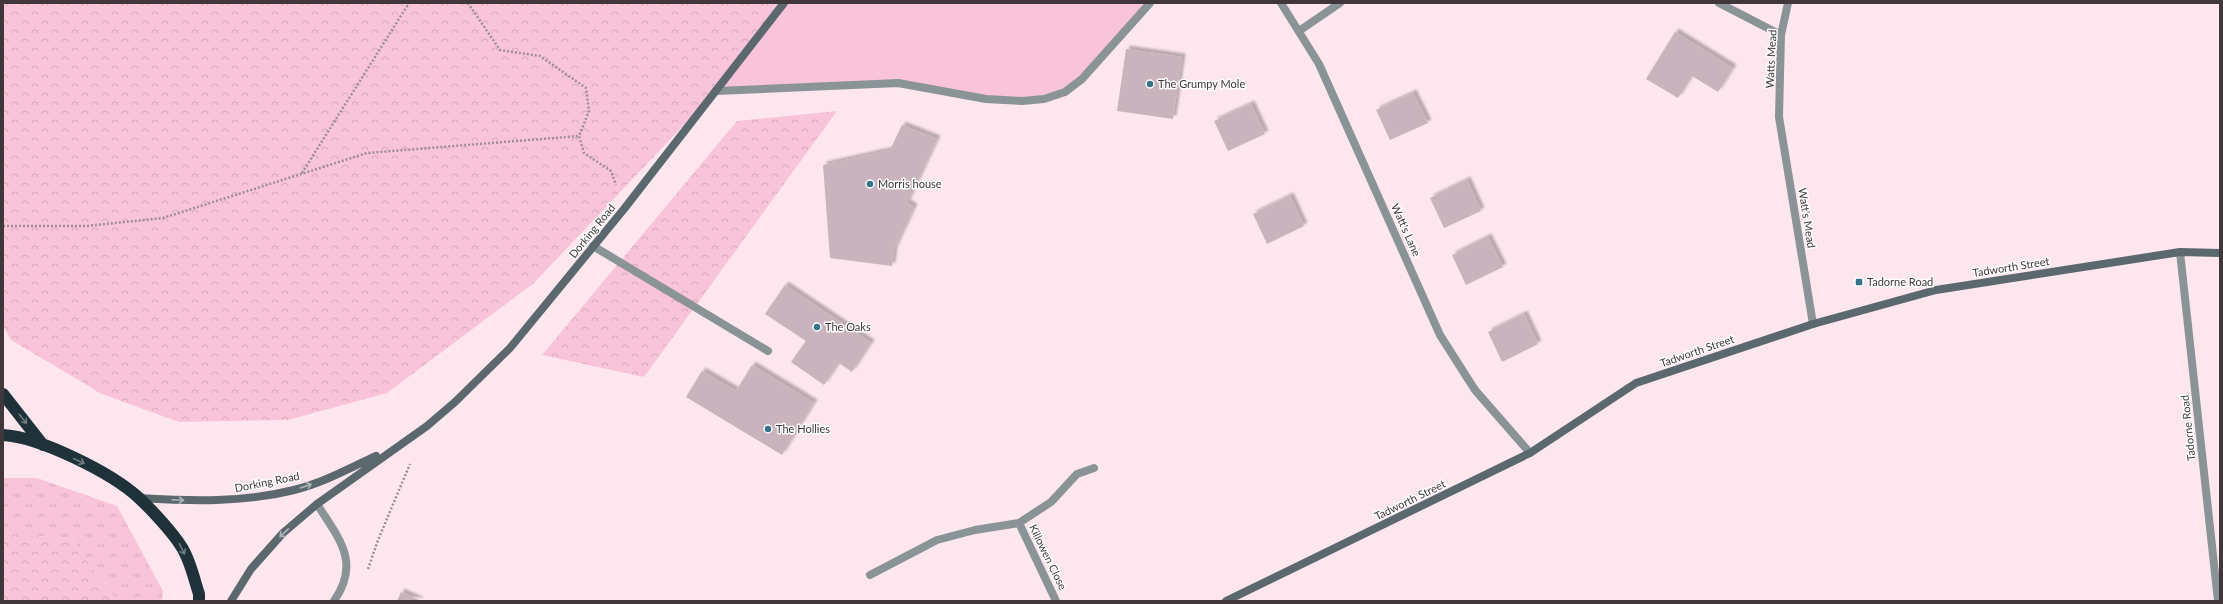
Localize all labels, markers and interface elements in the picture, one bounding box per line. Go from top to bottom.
street label: Watts Mead [1762,29,1779,89]
place label: The Grumpy Mole [1158,77,1245,90]
marker: The Grumpy Mole [1145,79,1155,89]
place label: Morris house [878,177,942,190]
marker: Morris house [865,179,875,189]
street label: Watt's Mead [1796,187,1819,249]
street label: Dorking Road [566,201,617,260]
street label: Watt's Lane [1389,201,1424,258]
street label: Tadworth Street [1972,254,2050,279]
place label: Tadorne Road [1867,275,1933,288]
marker: Tadorne Road [1854,277,1864,287]
place label: The Oaks [825,320,871,333]
marker: The Oaks [812,322,822,332]
street label: Tadworth Street [1658,332,1736,369]
street label: Tadorne Road [2178,394,2197,462]
one-way arrow [19,414,27,425]
place label: The Hollies [776,422,830,435]
marker: The Hollies [763,424,773,434]
one-way arrow [72,458,84,465]
street label: Dorking Road [233,469,300,494]
street label: Tadworth Street [1372,477,1448,522]
one-way arrow [300,482,313,489]
one-way arrow [171,496,184,504]
street label: Killowen Close [1027,522,1070,592]
one-way arrow [279,528,289,538]
one-way arrow [179,543,186,555]

